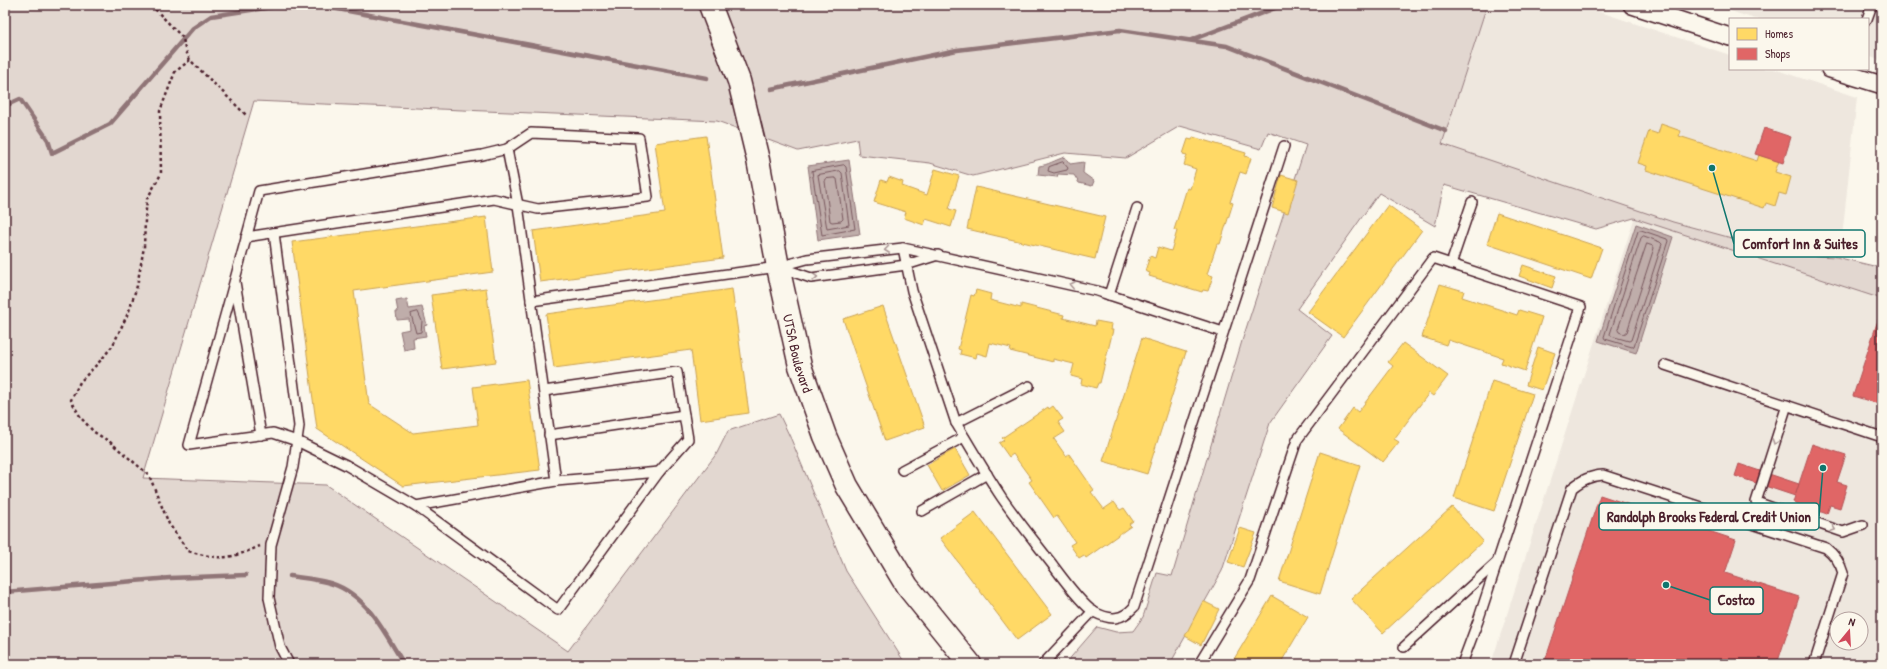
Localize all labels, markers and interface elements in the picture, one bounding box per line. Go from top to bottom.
legend [1729,18,1869,70]
text: Homes [1765,25,1793,42]
text: Shops [1765,45,1791,62]
callout: Comfort Inn & Suites [1734,230,1865,257]
text: Comfort Inn & Suites [1742,233,1858,254]
one-way arrow [884,245,890,254]
one-way arrow [812,273,818,281]
one-way arrow [1068,282,1075,290]
street label: UTSA Boulevard [779,312,818,395]
one-way arrow [1772,439,1780,446]
callout: Randolph Brooks Federal Credit Union [1599,503,1819,530]
text: Randolph Brooks Federal Credit Union [1607,506,1811,528]
one-way arrow [1829,524,1836,532]
callout: Costco [1710,587,1763,614]
text: Costco [1717,589,1755,610]
north arrow [1829,611,1869,651]
text: N [1847,614,1857,629]

